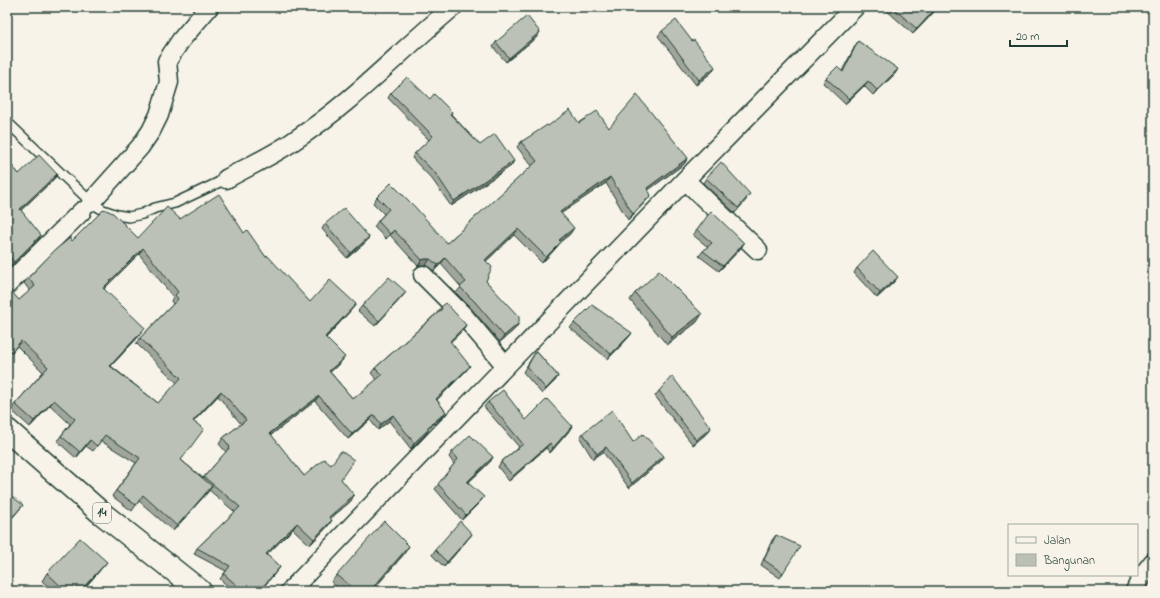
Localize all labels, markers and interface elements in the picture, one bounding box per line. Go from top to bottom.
scale bar [1010,22,1067,48]
text: 20 m [1016,28,1039,46]
road number: 14 [93,503,111,523]
legend [1008,524,1138,576]
text: Jalan [1044,532,1071,550]
text: Bangunan [1043,552,1095,571]

